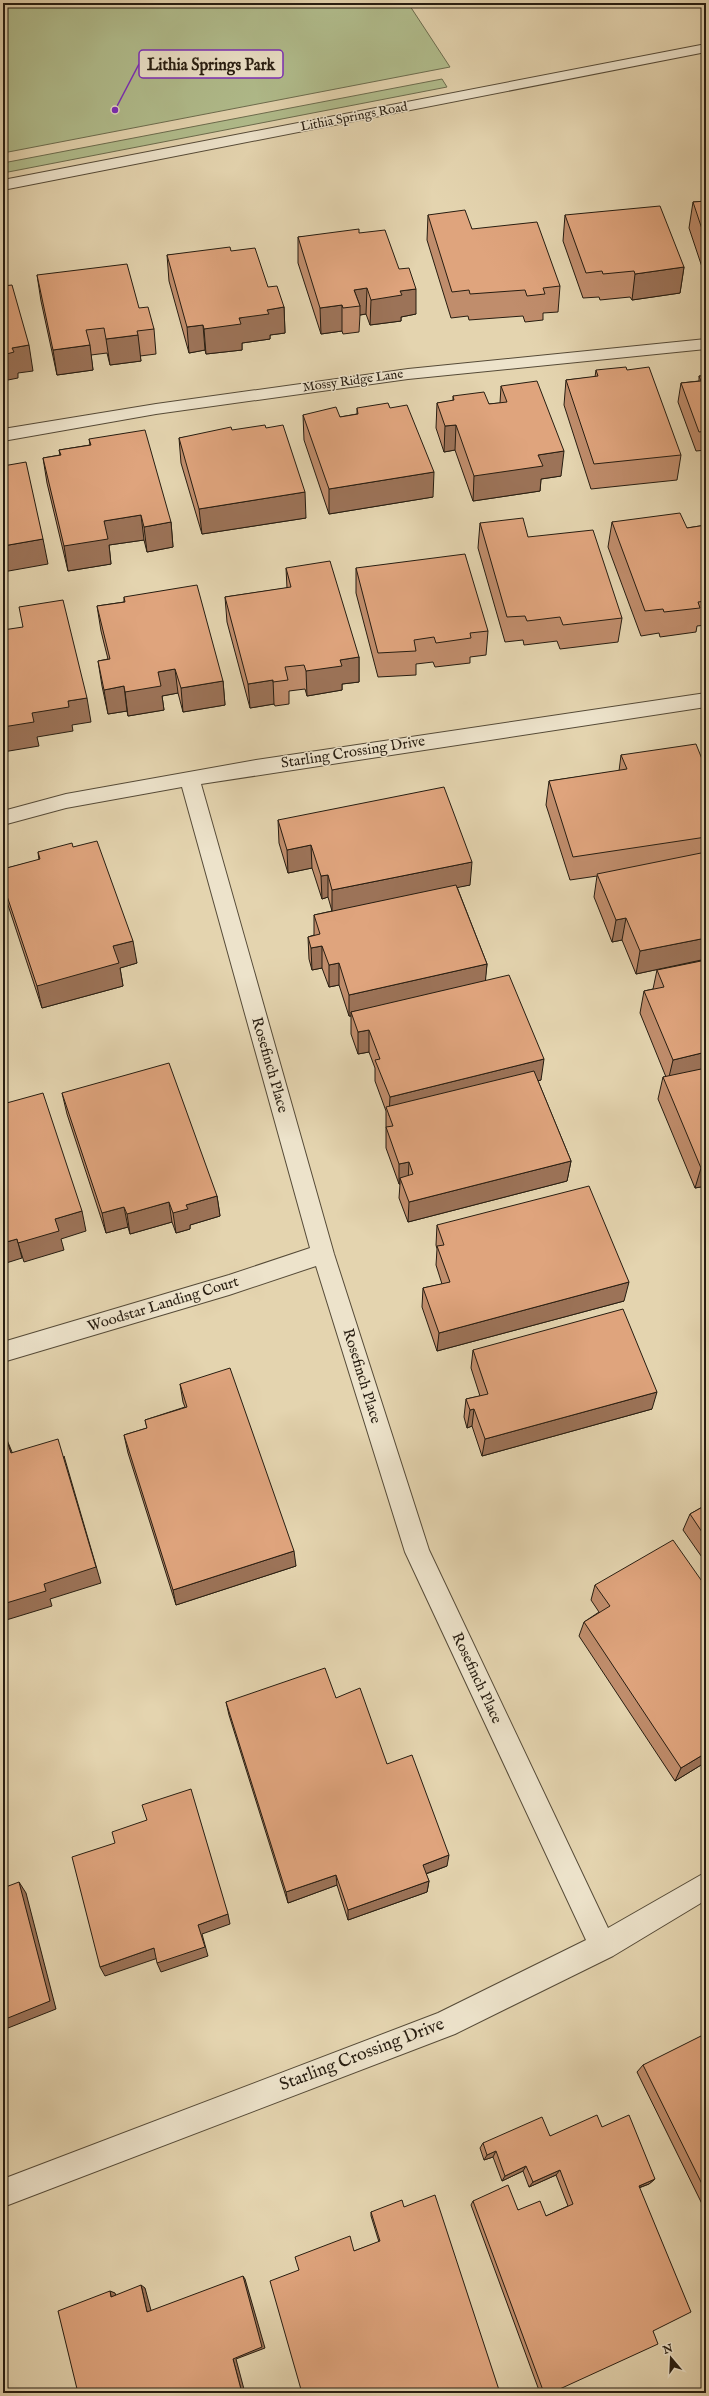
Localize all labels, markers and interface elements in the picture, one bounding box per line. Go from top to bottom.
callout: Lithia Springs Park [139,50,283,78]
text: Lithia Springs Park [147,56,275,76]
street label: Lithia Springs Road [299,98,409,136]
street label: Mossy Ridge Lane [302,366,404,396]
street label: Starling Crossing Drive [280,731,426,773]
street label: Rosefinch Place [247,1015,293,1115]
street label: Woodstar Landing Court [85,1272,241,1336]
street label: Rosefinch Place [339,1326,386,1426]
street label: Rosefinch Place [448,1629,506,1727]
street label: Starling Crossing Drive [276,2013,448,2097]
north arrow [651,2338,691,2378]
text: N [660,2341,675,2358]

